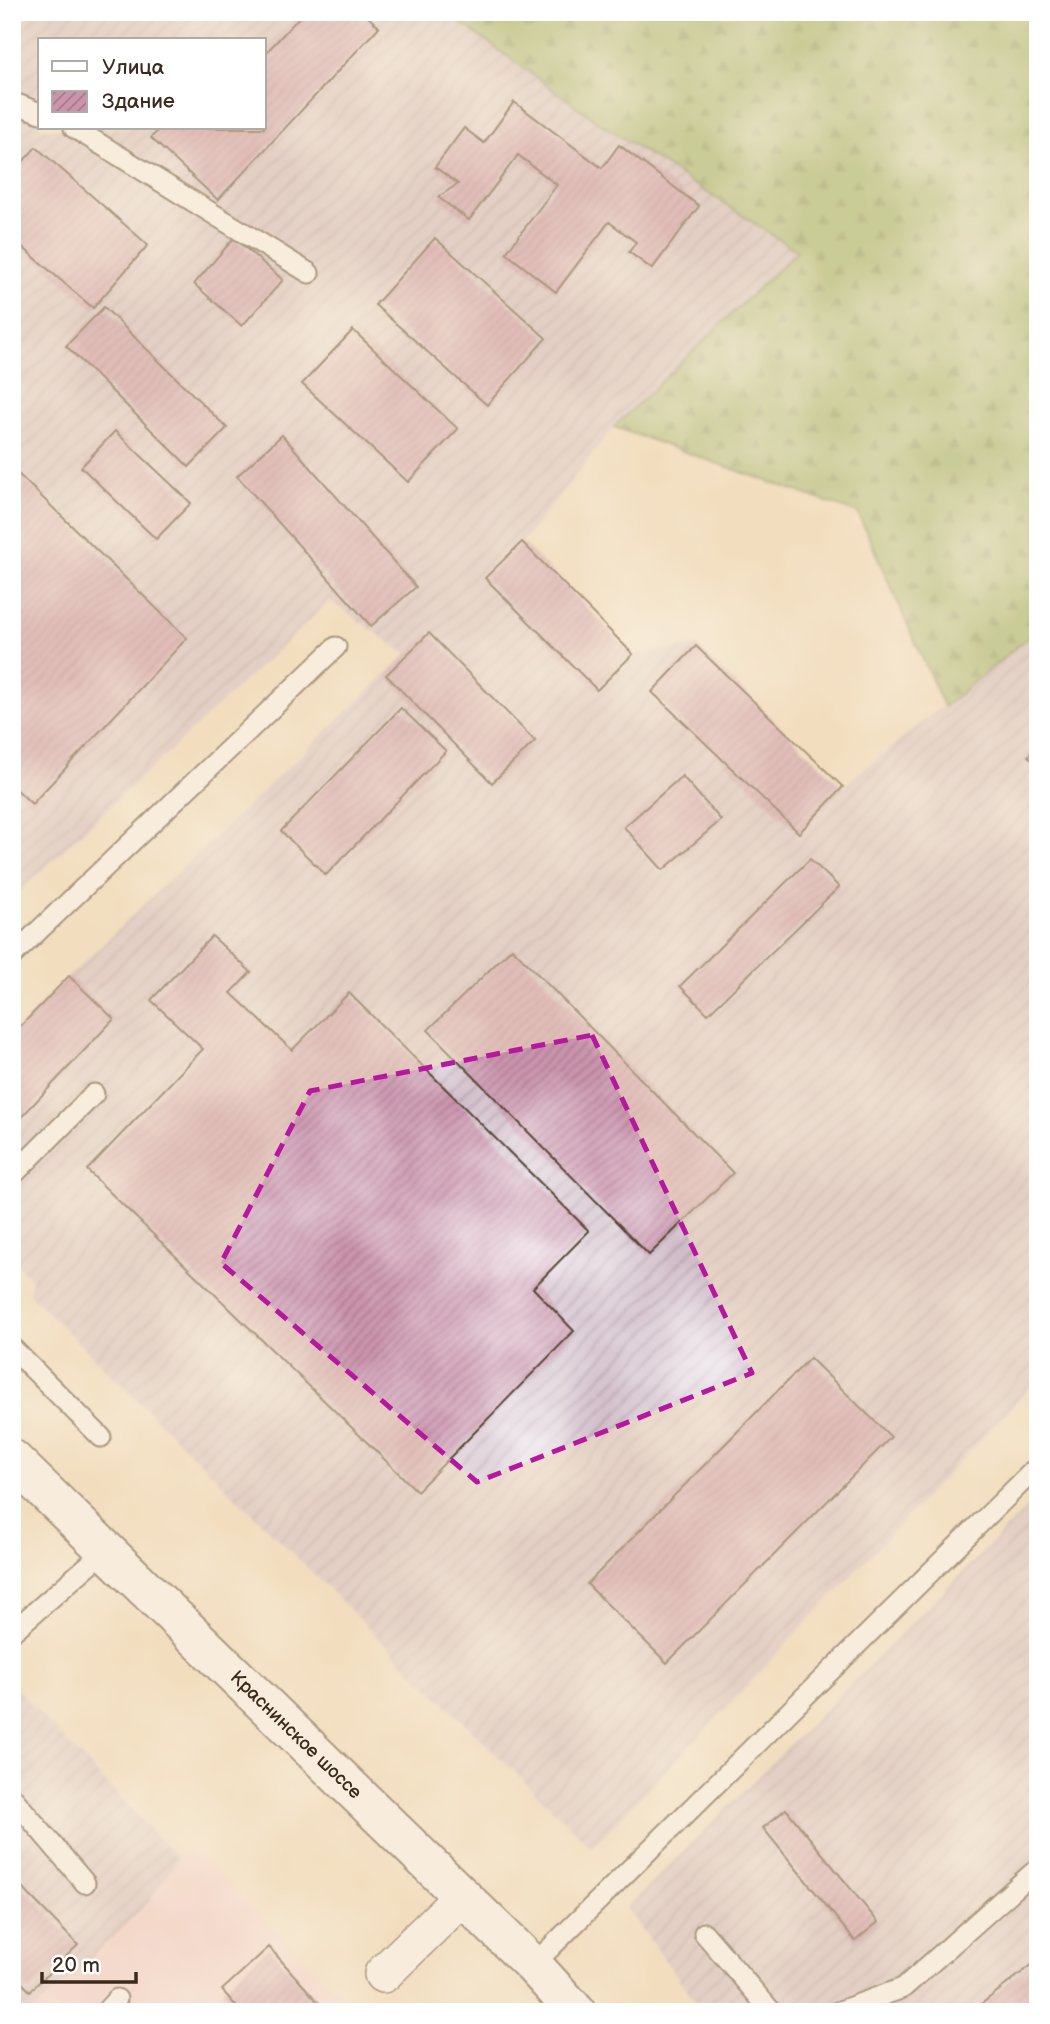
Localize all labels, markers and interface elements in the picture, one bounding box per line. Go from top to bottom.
legend [38,38,266,130]
text: Улица [102,55,165,80]
text: Здание [102,89,175,114]
street label: Краснинское шоссе [226,1666,367,1804]
scale bar [42,1940,136,1984]
text: 20 m [52,1953,100,1978]

